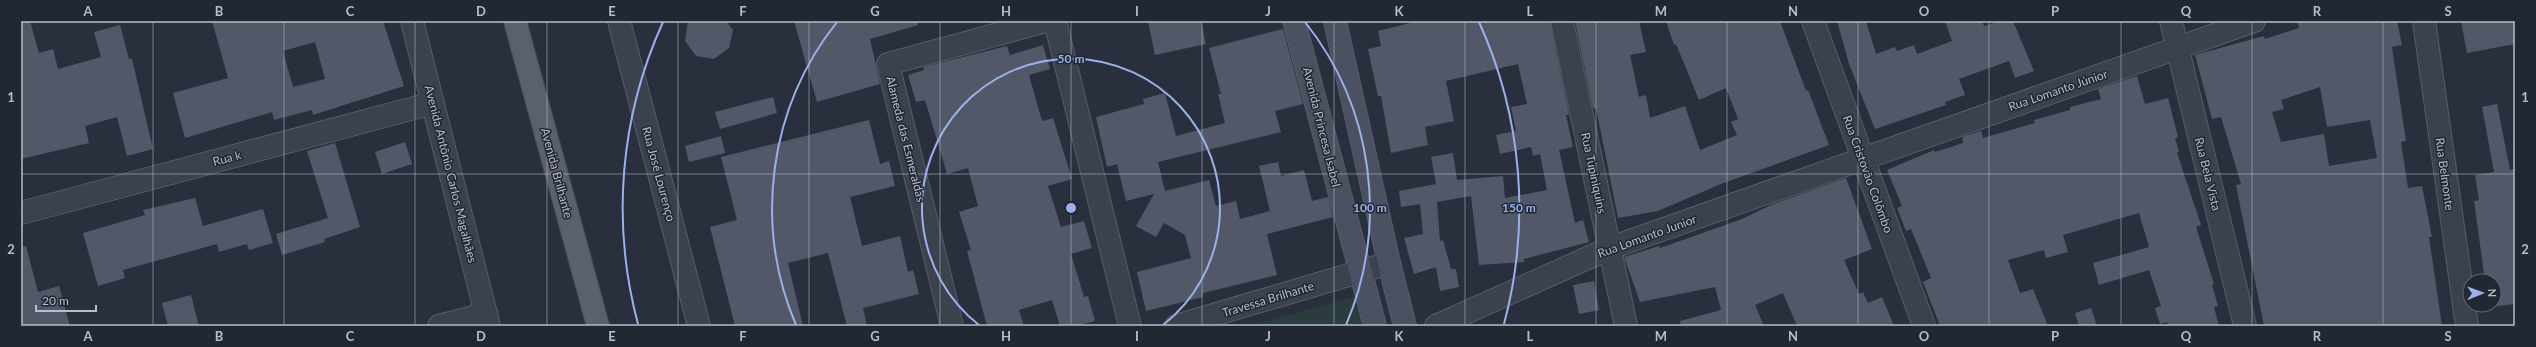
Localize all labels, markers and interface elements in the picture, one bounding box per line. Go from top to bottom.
text: A [82,3,93,19]
text: B [215,3,224,19]
text: C [346,3,355,19]
text: D [476,3,486,19]
text: E [608,3,616,19]
text: F [739,3,747,19]
text: G [870,3,880,19]
text: H [1001,3,1011,19]
text: I [1135,3,1139,19]
text: J [1265,3,1271,19]
text: K [1395,3,1405,19]
text: L [1527,3,1534,19]
text: M [1655,3,1667,19]
text: N [1788,3,1798,19]
text: O [1919,3,1930,19]
text: P [2051,3,2059,19]
text: Q [2181,3,2192,19]
text: R [2313,3,2322,19]
text: S [2444,3,2452,19]
text: 50 m [1058,51,1084,66]
street label: Avenida Princesa Isabel [1300,66,1344,188]
street label: Rua Lomanto Júnior [2006,66,2110,114]
street label: Alameda das Esmeraldas [883,75,929,203]
street label: Avenida Antônio Carlos Magalhães [422,84,480,264]
text: 1 [7,89,15,105]
text: 1 [2521,89,2529,105]
street label: Rua Cristovão Colômbo [1840,113,1896,235]
street label: Rua José Lourenço [639,125,679,223]
street label: Avenida Brilhante [538,126,576,220]
street label: Rua Tupiniquins [1578,131,1610,215]
street label: Rua Bela Vista [2192,136,2224,212]
street label: Rua Belmonte [2432,136,2458,212]
street label: Rua k [211,147,244,169]
text: 100 m [1353,200,1387,215]
text: 150 m [1502,200,1536,215]
centre of rings [1064,201,1078,215]
street label: Rua Lomanto Junior [1596,211,1699,261]
text: 2 [7,241,15,257]
text: 2 [2521,241,2529,257]
north arrow [2462,273,2502,313]
street label: Travessa Brilhante [1220,278,1316,320]
scale bar [36,287,96,313]
text: N [2486,288,2499,297]
text: 20 m [42,293,69,308]
text: A [82,328,93,344]
text: B [215,328,224,344]
text: C [346,328,355,344]
text: D [476,328,486,344]
text: E [608,328,616,344]
text: F [739,328,747,344]
text: G [870,328,880,344]
text: H [1001,328,1011,344]
text: I [1135,328,1139,344]
text: J [1265,328,1271,344]
text: K [1395,328,1405,344]
text: L [1527,328,1534,344]
text: M [1655,328,1667,344]
text: N [1788,328,1798,344]
text: O [1919,328,1930,344]
text: P [2051,328,2059,344]
text: Q [2181,328,2192,344]
text: R [2313,328,2322,344]
text: S [2444,328,2452,344]

